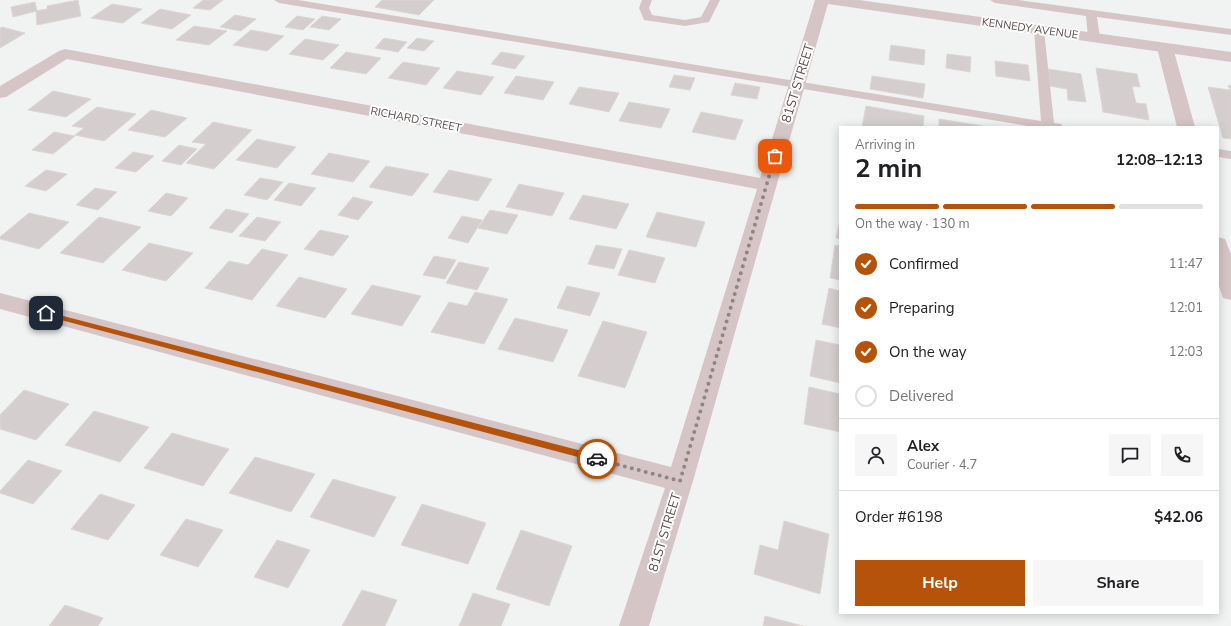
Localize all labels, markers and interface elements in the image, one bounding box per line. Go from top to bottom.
street label: KENNEDY AVENUE [981,14,1079,43]
street label: 81ST STREET [777,41,819,125]
street label: RICHARD STREET [369,103,463,136]
text: Arriving in [855,136,915,154]
pin [758,139,792,173]
icon: bag [764,145,786,167]
text: 12:08–12:13 [1116,150,1203,170]
text: 2 min [855,151,922,186]
text: On the way · 130 m [855,215,970,233]
icon: check [855,253,877,275]
text: Confirmed [889,254,959,274]
text: 11:47 [1169,255,1203,273]
pin [29,296,63,330]
icon: check [855,297,877,319]
text: Preparing [889,298,954,318]
text: 12:01 [1169,299,1203,317]
icon: home [35,302,57,324]
icon: check [855,341,877,363]
text: On the way [889,342,967,362]
text: 12:03 [1169,343,1203,361]
text: Delivered [889,386,954,406]
button: person [855,434,897,476]
button: chat [1109,434,1151,476]
button: phone [1161,434,1203,476]
text: Alex [907,436,939,456]
courier [577,439,617,479]
icon: car [586,448,608,470]
text: Courier · 4.7 [907,456,977,474]
street label: 81ST STREET [644,490,686,574]
text: Order #6198 [855,507,943,527]
text: $42.06 [1154,507,1203,527]
button: Help [855,560,1025,606]
button: Share [1033,560,1203,606]

